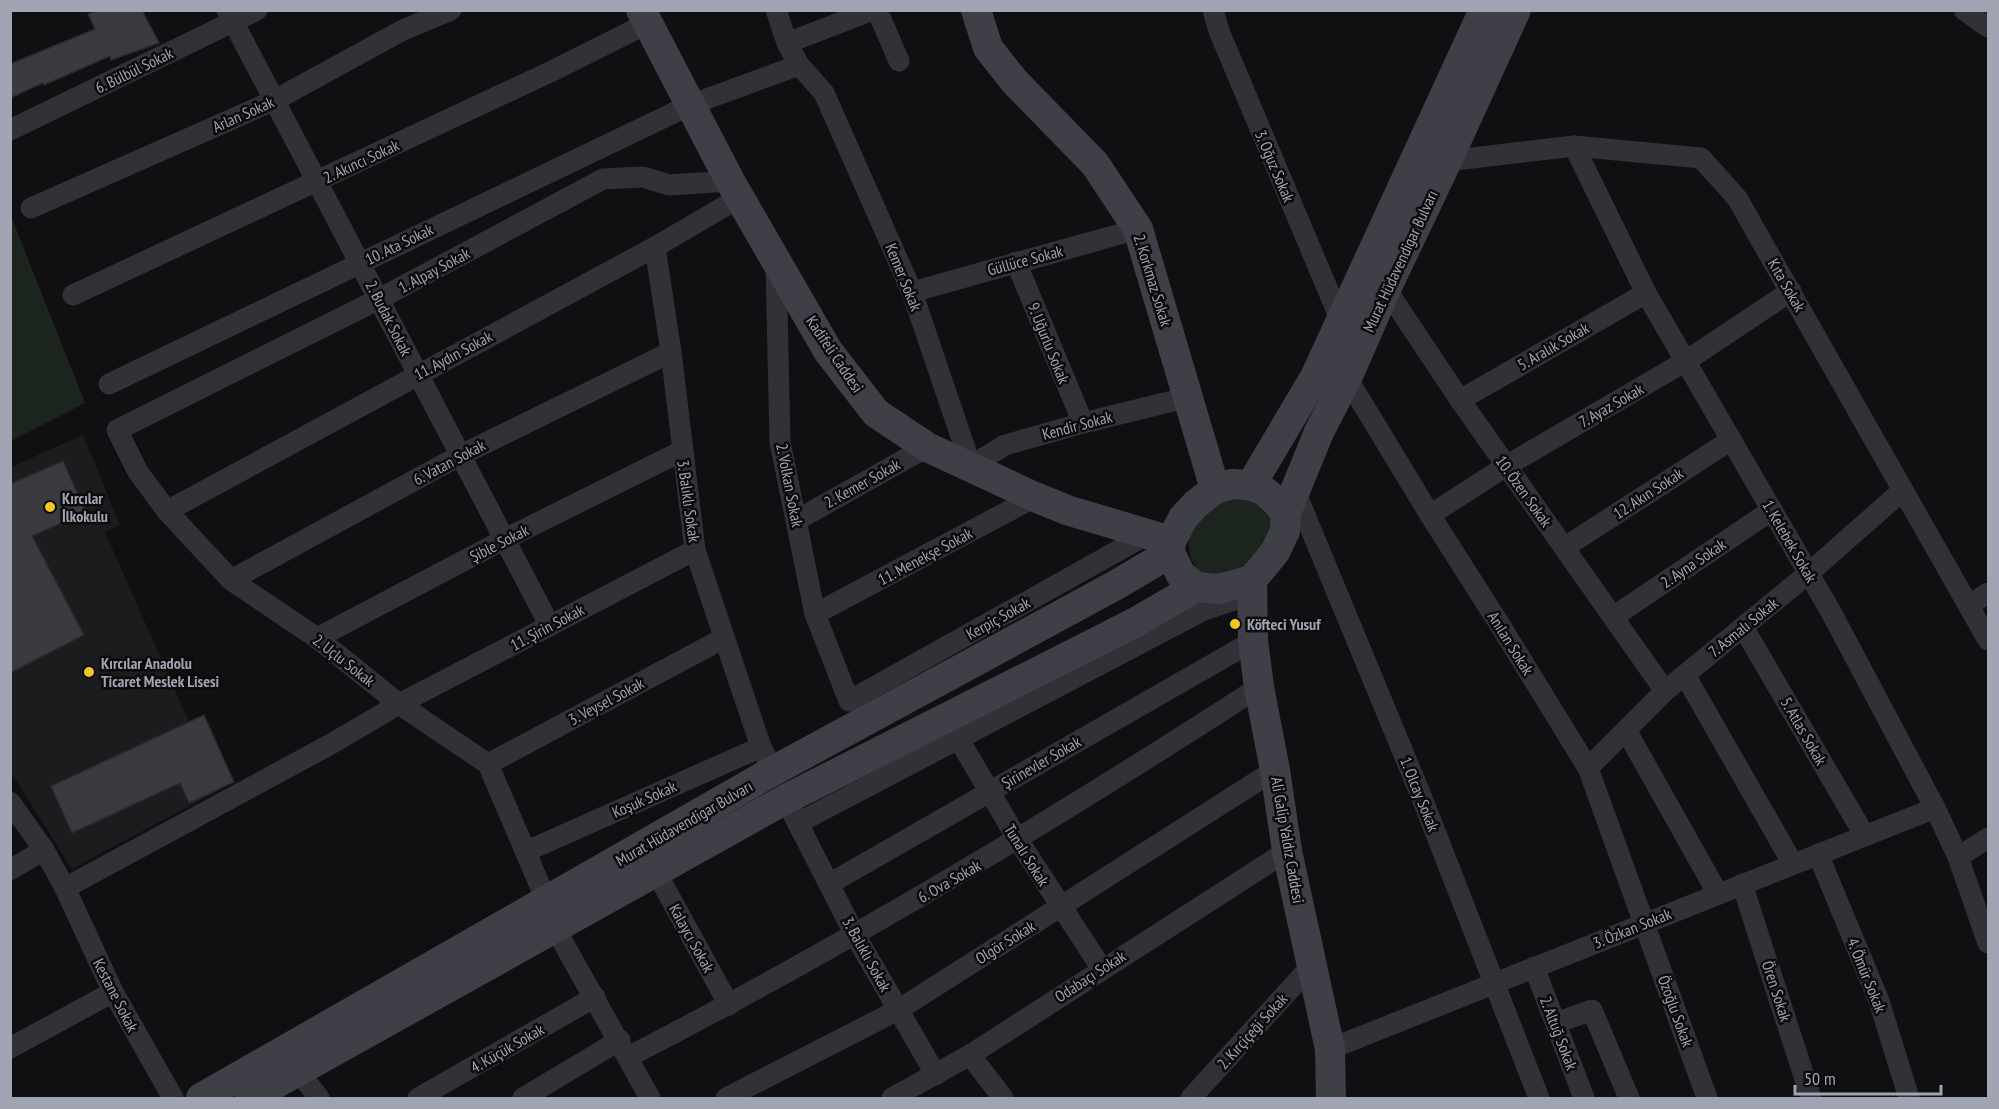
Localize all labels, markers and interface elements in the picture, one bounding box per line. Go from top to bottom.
street label: 6. Bülbül Sokak [92,42,177,97]
street label: Arlan Sokak [209,91,278,136]
street label: 3. Oğuz Sokak [1251,127,1299,206]
street label: 2. Akıncı Sokak [320,134,403,187]
street label: Murat Hüdavendigar Bulvarı [1358,187,1442,335]
street label: 10. Ata Sokak [362,219,437,269]
street label: 2. Korkmaz Sokak [1130,232,1177,329]
street label: Kemer Sokak [881,240,927,315]
street label: Güllüce Sokak [985,240,1066,280]
street label: 1. Alpay Sokak [395,242,474,297]
street label: Kıta Sokak [1764,255,1811,316]
street label: 2. Budak Sokak [361,277,417,360]
street label: 9. Uğurlu Sokak [1024,300,1075,387]
street label: Kadifeli Caddesi [802,312,868,396]
street label: 5. Aralık Sokak [1514,317,1593,374]
street label: 11. Aydın Sokak [410,326,496,384]
street label: 7. Ayaz Sokak [1575,378,1648,432]
street label: Kendir Sokak [1040,406,1115,444]
street label: 6. Vatan Sokak [409,434,489,489]
street label: 2. Volkan Sokak [772,441,808,529]
street label: 10. Özen Sokak [1491,451,1557,531]
street label: 2. Kemer Sokak [821,454,904,512]
street label: 3. Balıklı Sokak [673,459,705,544]
street label: 12. Akın Sokak [1609,463,1687,523]
place label: Kırcılar İlkokulu [62,488,108,526]
street label: 1. Kelebek Sokak [1758,496,1822,586]
marker: Kırcılar İlkokulu [43,500,57,514]
street label: Şible Sokak [466,519,533,566]
street label: 11. Menekşe Sokak [874,522,976,589]
street label: 2. Ayna Sokak [1657,533,1730,592]
street label: Kerpiç Sokak [963,592,1034,644]
street label: 7. Asmalı Sokak [1704,592,1782,661]
street label: 11. Şirin Sokak [507,599,588,655]
street label: Anılan Sokak [1484,608,1539,679]
place label: Köfteci Yusuf [1247,614,1321,634]
marker: Köfteci Yusuf [1228,617,1242,631]
street label: 2. Uçlu Sokak [309,630,380,691]
place label: Kırcılar Anadolu Ticaret Meslek Lisesi [101,653,220,691]
marker: Kırcılar Anadolu Ticaret Meslek Lisesi [82,665,96,679]
street label: 3. Veysel Sokak [565,672,648,729]
street label: 5. Atlas Sokak [1777,693,1832,769]
street label: Şirinevler Sokak [998,731,1085,793]
street label: 1. Olcay Sokak [1396,754,1444,835]
street label: Ali Galip Yaldız Caddesi [1267,775,1309,905]
street label: Koşuk Sokak [609,776,680,822]
street label: Murat Hüdavendigar Bulvarı [612,776,756,870]
street label: Tunalı Sokak [1000,820,1054,890]
street label: 6. Ova Sokak [914,855,985,907]
street label: Kalaycı Sokak [665,900,719,976]
street label: 3. Özkan Sokak [1590,903,1675,953]
street label: 3. Balıklı Sokak [838,913,896,996]
street label: Olgör Sokak [971,915,1039,968]
street label: 4. Ömür Sokak [1843,935,1891,1016]
street label: Odabaçı Sokak [1051,945,1130,1006]
street label: Kestane Sokak [89,955,143,1036]
street label: Ören Sokak [1758,958,1796,1025]
street label: Özoğlu Sokak [1654,973,1698,1050]
street label: 2. Kırçiçeği Sokak [1213,988,1292,1073]
street label: 2. Altuğ Sokak [1536,993,1582,1073]
street label: 4. Küçük Sokak [467,1019,548,1077]
scale bar [1795,1058,1940,1096]
text: 50 m [1804,1067,1836,1090]

